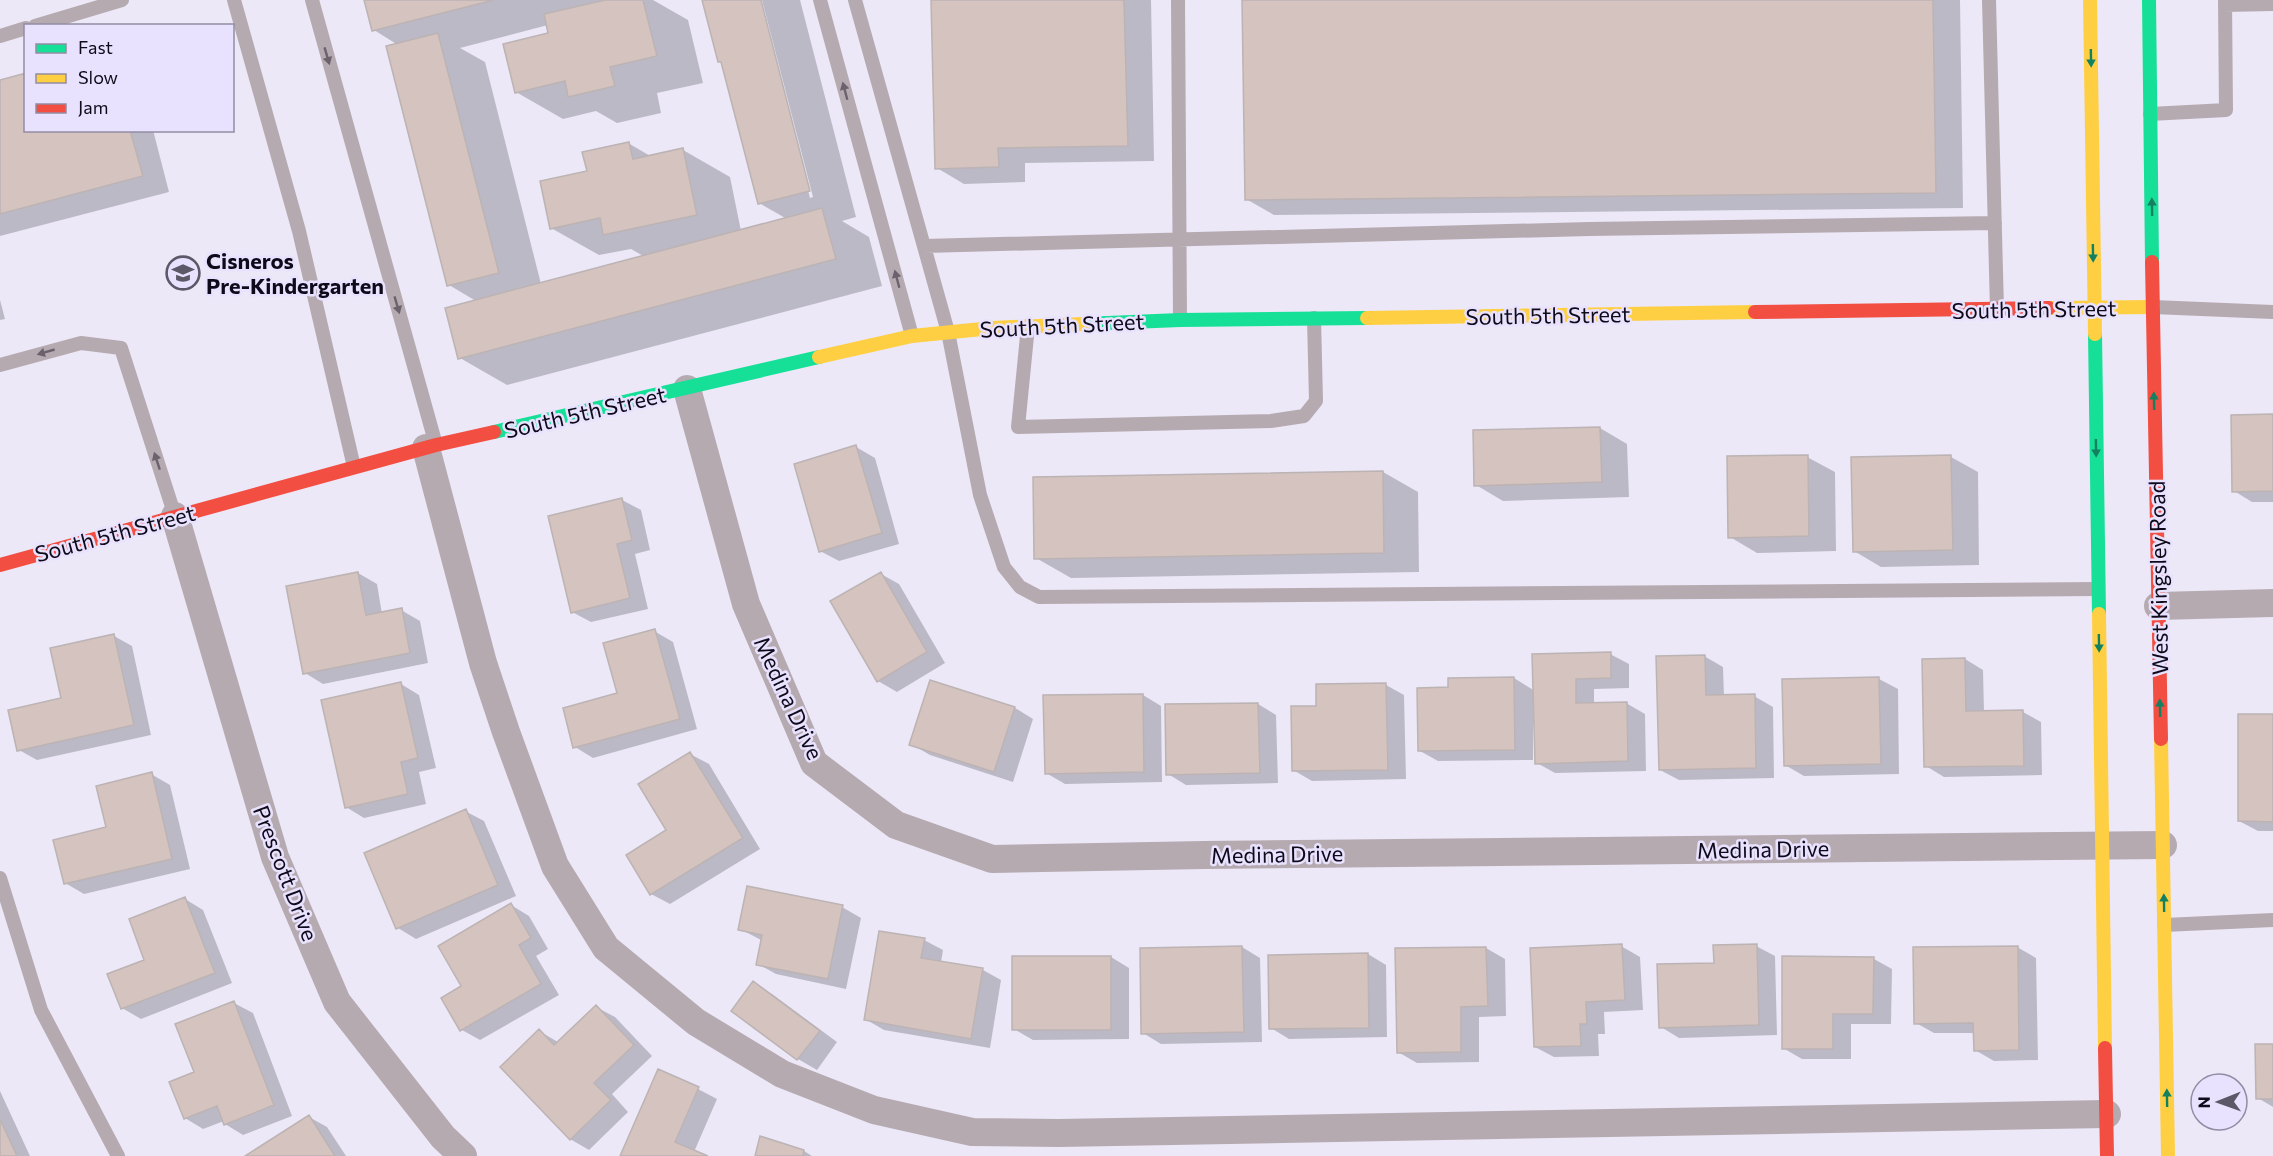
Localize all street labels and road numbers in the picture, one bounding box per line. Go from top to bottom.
street label: South 5th Street [1951,294,2117,324]
street label: South 5th Street [1465,300,1631,330]
street label: South 5th Street [979,307,1145,343]
street label: South 5th Street [502,380,668,444]
street label: West Kingsley Road [2143,481,2173,675]
street label: South 5th Street [32,499,198,567]
street label: Medina Drive [749,632,829,764]
street label: Prescott Drive [248,801,324,945]
street label: Medina Drive [1697,834,1829,864]
street label: Medina Drive [1211,839,1343,869]

